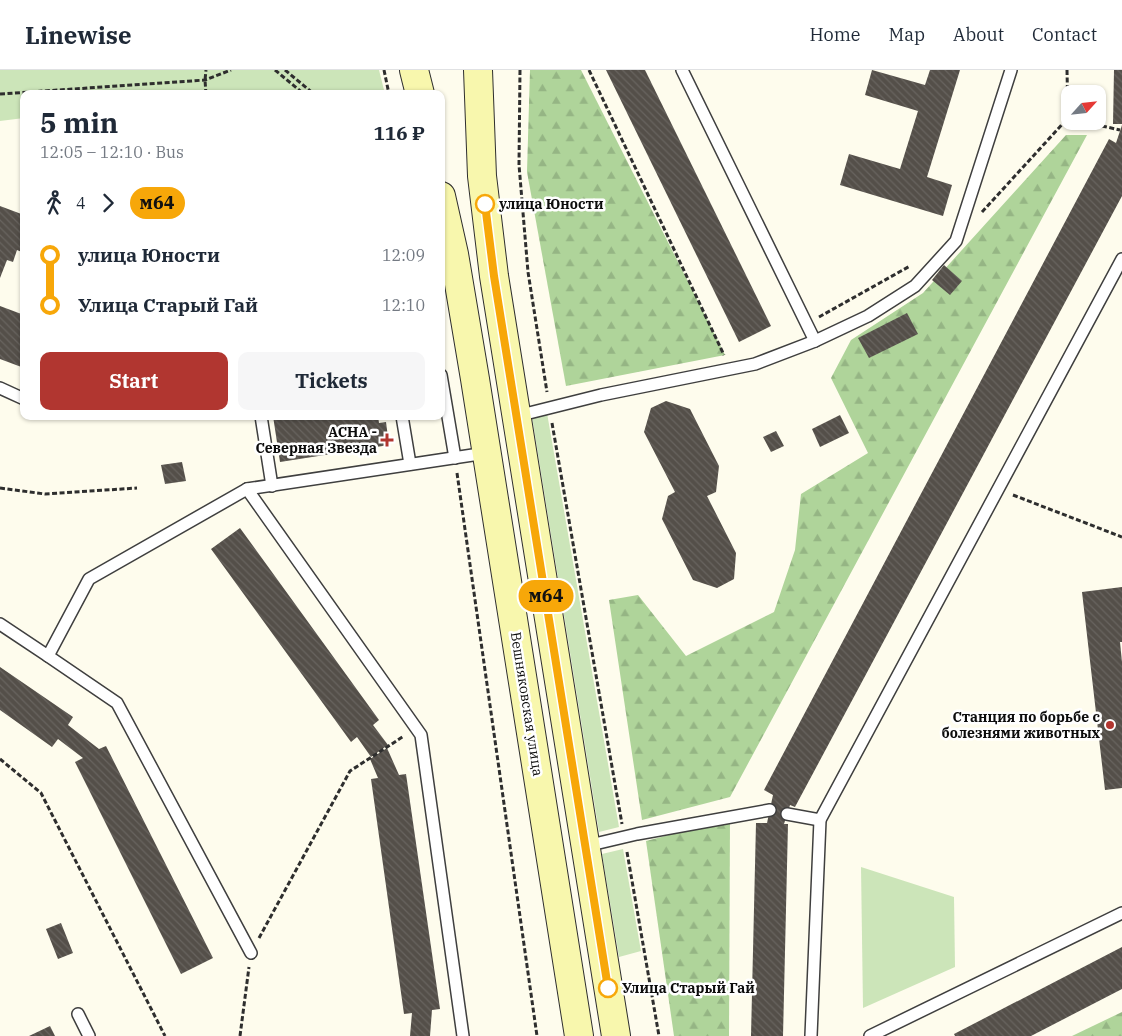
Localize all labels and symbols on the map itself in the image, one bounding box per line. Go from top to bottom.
north arrow [1061,85,1106,130]
marker: улица Юности [475,194,495,214]
place label: улица Юности [498,195,604,213]
place label: АСНА - Северная Звезда [256,423,377,457]
marker: АСНА - Северная Звезда [381,434,393,446]
line badge: м64 [517,580,575,612]
street label: Вешняковская улица [507,630,547,778]
place label: Станция по борьбе с болезнями животных [942,708,1101,742]
marker: Станция по борьбе с болезнями животных [1104,719,1116,731]
marker: Улица Старый Гай [598,978,618,998]
place label: Улица Старый Гай [622,979,755,997]

